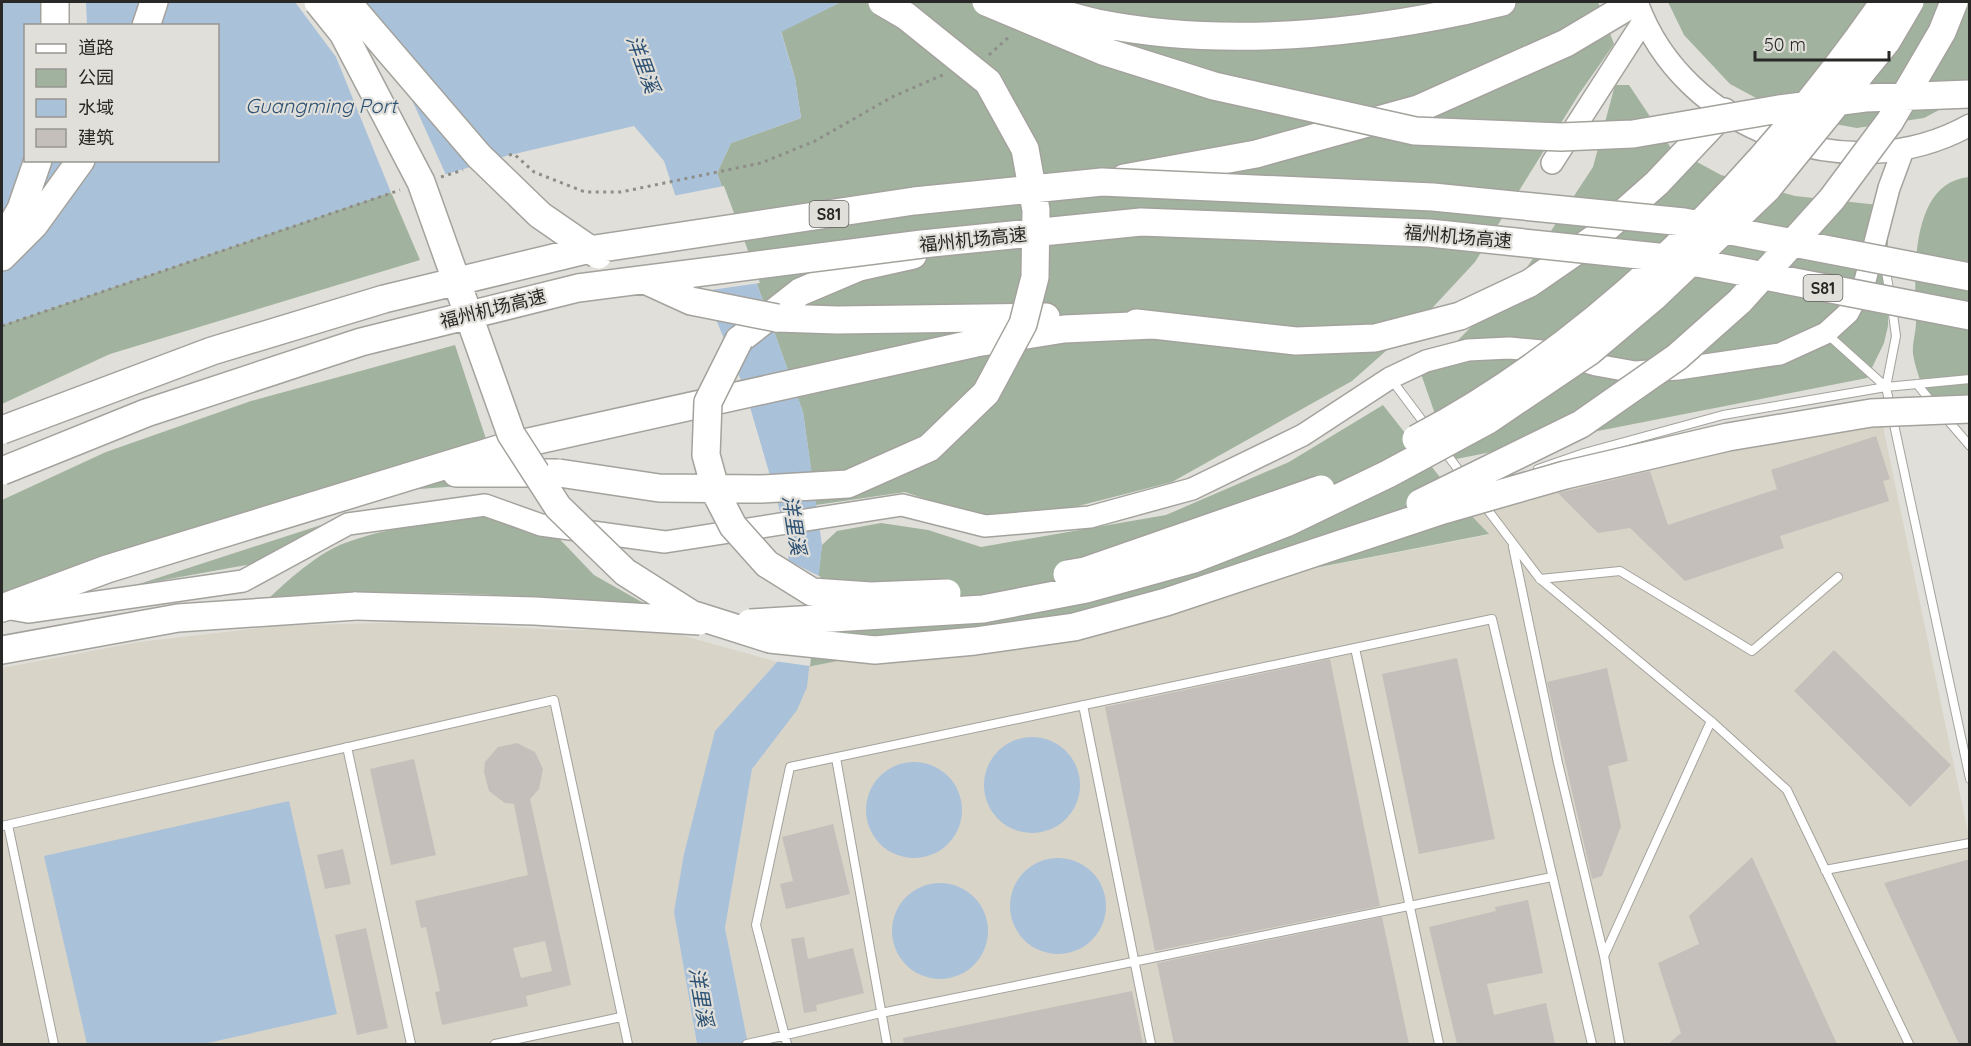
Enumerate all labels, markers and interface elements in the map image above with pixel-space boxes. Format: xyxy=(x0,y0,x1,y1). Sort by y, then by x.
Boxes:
legend xyxy=(24,24,219,162)
scale bar xyxy=(1755,24,1888,62)
water label: 洋里溪 xyxy=(621,31,666,98)
text: 50 m xyxy=(1764,33,1806,56)
text: 道路 xyxy=(78,36,114,59)
text: 公园 xyxy=(78,66,114,89)
water label: Guangming Port xyxy=(245,93,399,118)
text: 水域 xyxy=(78,96,114,119)
text: 建筑 xyxy=(78,126,114,149)
road number: S81 xyxy=(810,201,848,227)
street label: 福州机场高速 xyxy=(1403,220,1513,253)
street label: 福州机场高速 xyxy=(918,222,1028,257)
road number: S81 xyxy=(1804,275,1842,301)
street label: 福州机场高速 xyxy=(438,284,548,333)
water label: 洋里溪 xyxy=(777,493,812,558)
water label: 洋里溪 xyxy=(684,965,719,1031)

